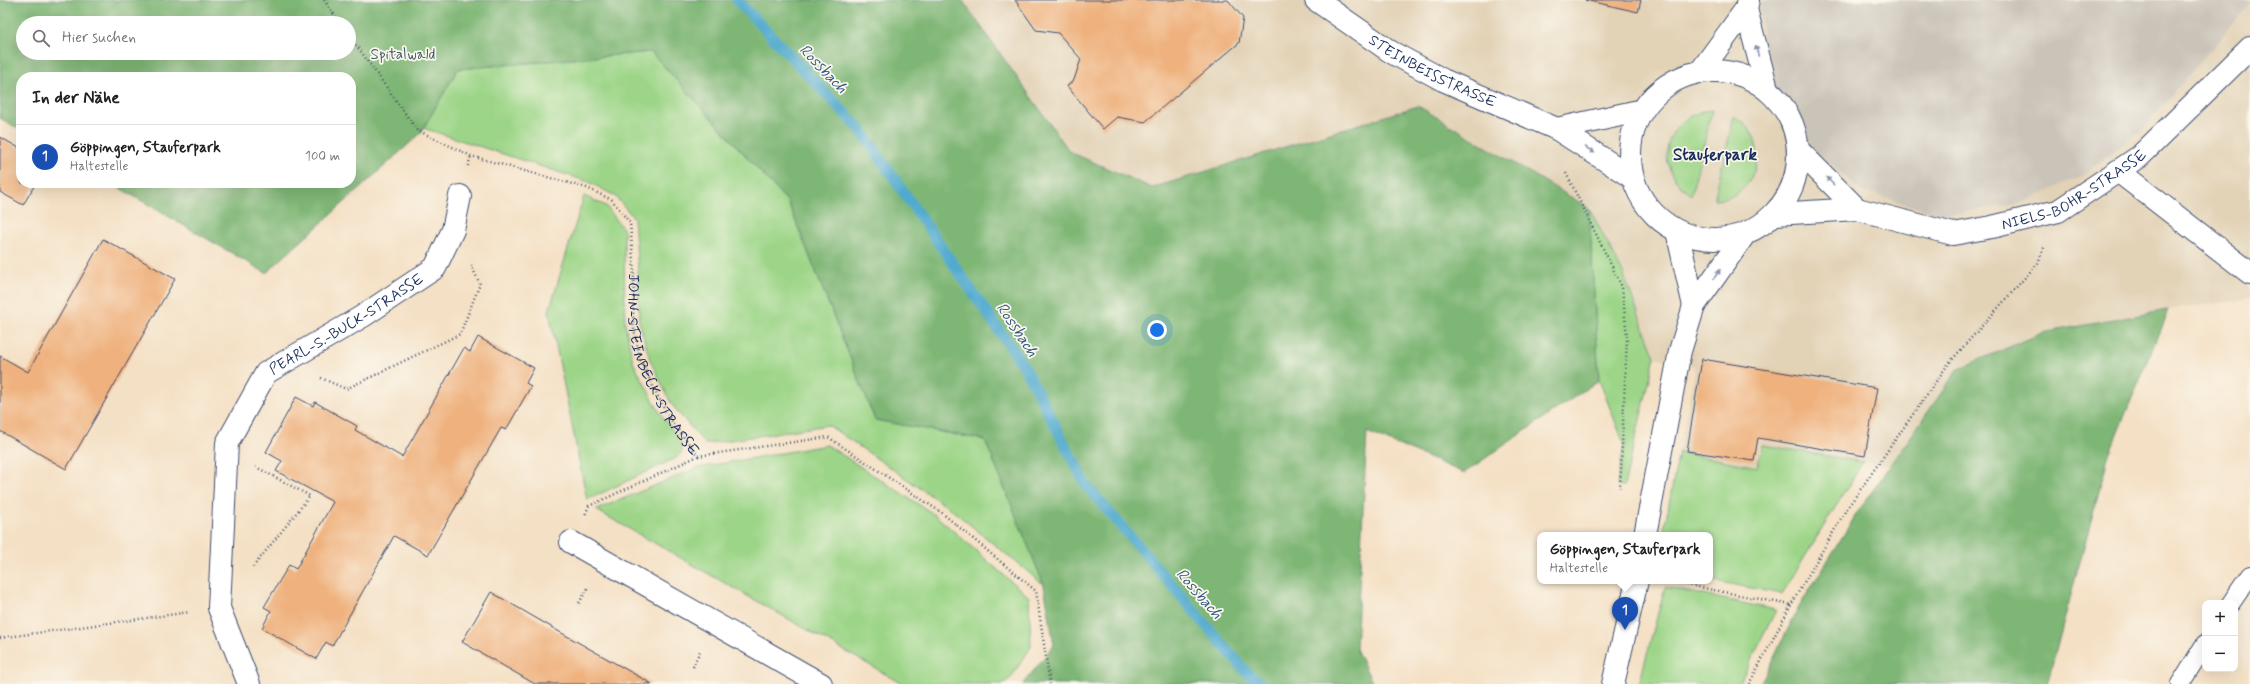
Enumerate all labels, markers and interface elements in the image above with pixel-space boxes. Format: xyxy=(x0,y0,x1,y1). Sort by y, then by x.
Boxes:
search box xyxy=(16,16,356,60)
icon: search xyxy=(30,27,52,49)
text: Hier suchen xyxy=(62,28,136,48)
street label: STEINBEISSTRASSE xyxy=(1364,30,1500,113)
water label: Rossbach xyxy=(794,40,852,98)
park label: Spitalwald xyxy=(371,45,436,65)
one-way arrow xyxy=(1754,45,1760,57)
text: In der Nähe xyxy=(32,87,120,109)
text: Göppingen, Stauferpark xyxy=(70,138,221,158)
district label: Stauferpark xyxy=(1673,144,1758,166)
one-way arrow xyxy=(1584,146,1595,154)
street label: NIELS-BOHR-STRASSE xyxy=(2000,146,2152,235)
text: 1 xyxy=(42,148,48,165)
text: 100 m xyxy=(305,148,340,165)
text: Haltestelle xyxy=(70,158,128,175)
one-way arrow xyxy=(1825,176,1835,186)
street label: PEARL-S.-BUCK-STRASSE xyxy=(266,269,428,380)
one-way arrow xyxy=(1713,269,1721,279)
street label: JOHN-STEINBECK-STRASSE xyxy=(622,273,703,460)
water label: Rossbach xyxy=(991,299,1043,361)
your location xyxy=(1147,320,1167,340)
popup xyxy=(1537,532,1713,584)
text: Göppingen, Stauferpark xyxy=(1550,540,1700,560)
text: Haltestelle xyxy=(1550,560,1608,577)
water label: Rossbach xyxy=(1171,564,1227,624)
pin: 1 xyxy=(1612,597,1638,630)
map controls xyxy=(2202,600,2238,672)
button: + xyxy=(2202,600,2238,636)
button: − xyxy=(2202,636,2238,672)

